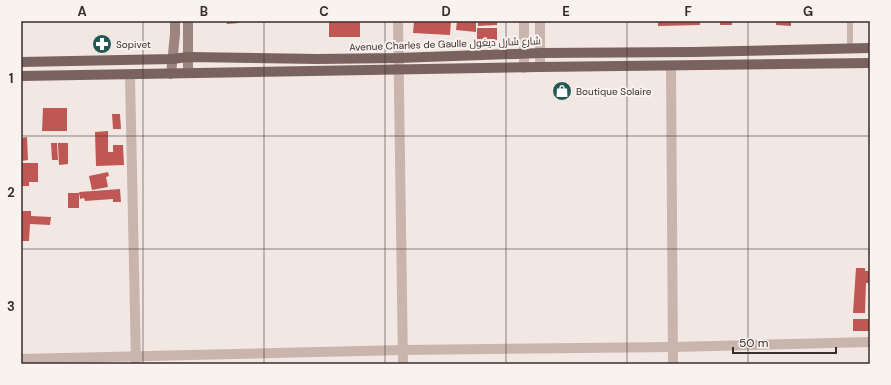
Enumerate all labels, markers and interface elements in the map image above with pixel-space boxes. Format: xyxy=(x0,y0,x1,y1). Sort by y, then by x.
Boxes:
text: A xyxy=(77,3,87,20)
text: B xyxy=(200,3,208,20)
text: C xyxy=(319,3,329,20)
text: D xyxy=(441,3,451,20)
text: E xyxy=(562,3,570,20)
text: F xyxy=(684,3,692,20)
text: G xyxy=(803,3,813,20)
pharmacy icon: Sopivet xyxy=(91,33,113,55)
street label: Avenue Charles de Gaulle شارع شارل ديغول xyxy=(349,34,541,54)
place label: Sopivet xyxy=(116,38,151,51)
text: 1 xyxy=(9,70,13,87)
shop icon: Boutique Solaire xyxy=(551,80,573,102)
place label: Boutique Solaire xyxy=(576,85,652,98)
text: 2 xyxy=(7,184,15,201)
text: 3 xyxy=(7,298,15,315)
scale bar xyxy=(733,329,836,355)
text: 50 m xyxy=(739,335,768,351)

